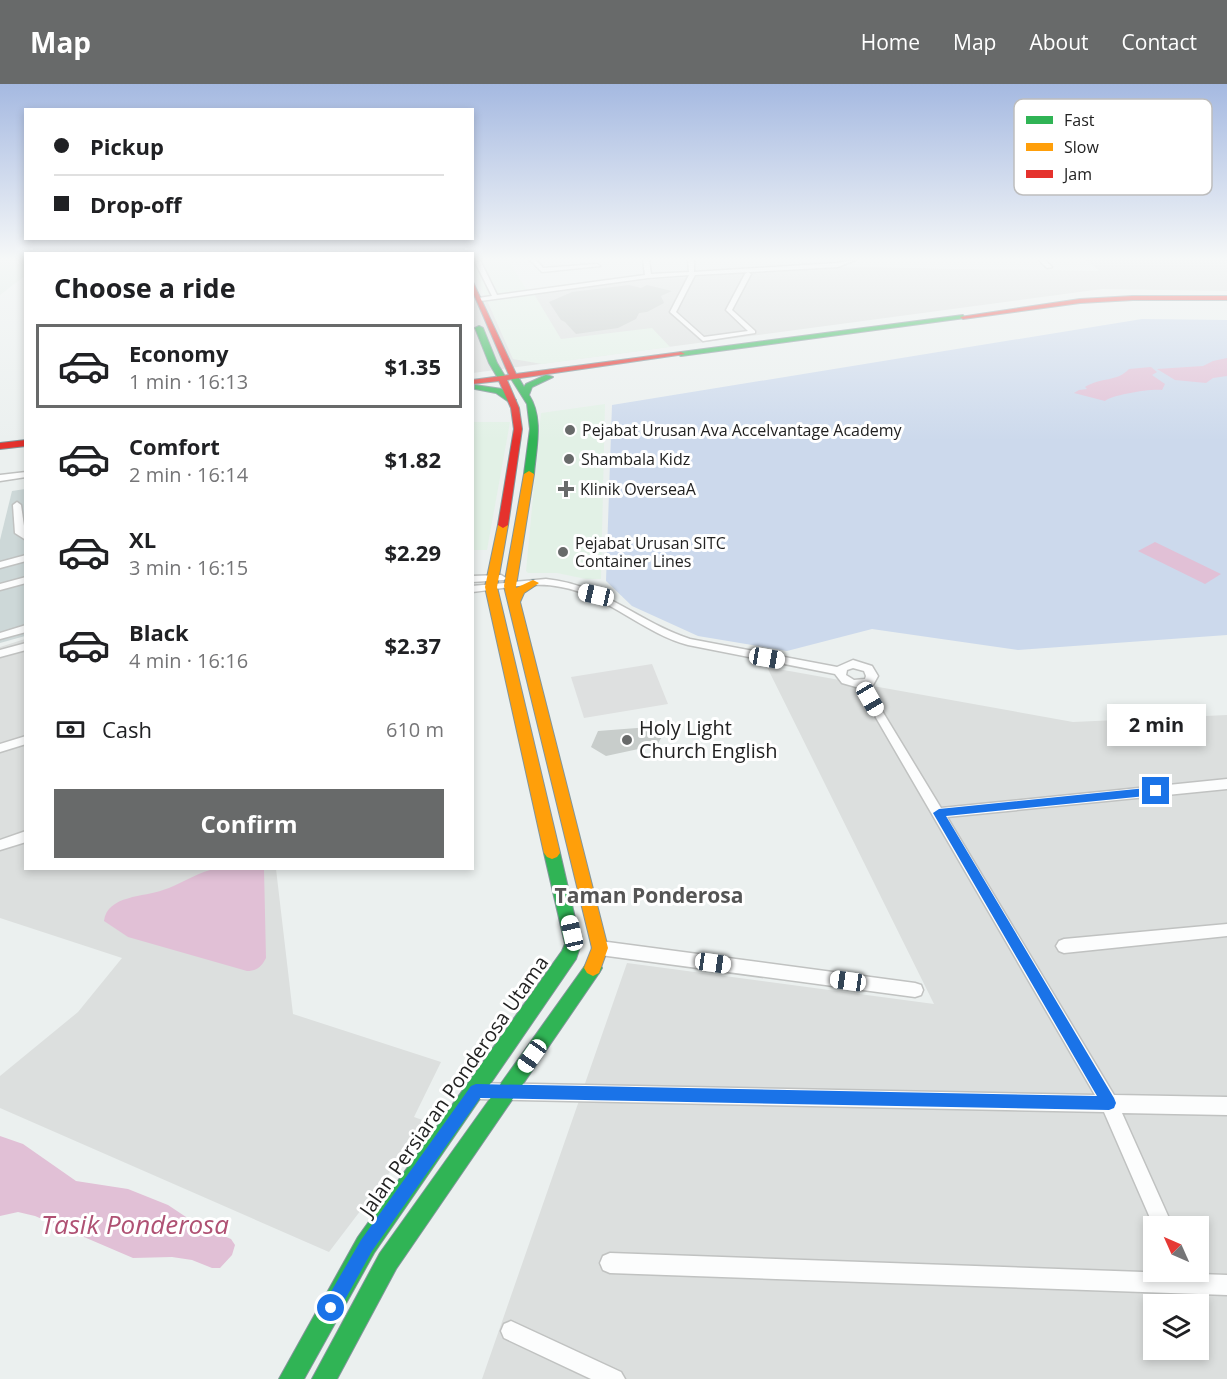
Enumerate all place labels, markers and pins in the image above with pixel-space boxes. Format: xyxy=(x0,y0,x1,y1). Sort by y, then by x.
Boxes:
place label: Pejabat Urusan Ava Accelvantage Academy xyxy=(582,419,903,441)
marker: Pejabat Urusan Ava Accelvantage Academy xyxy=(563,423,577,437)
place label: Shambala Kidz xyxy=(581,448,690,470)
marker: Shambala Kidz xyxy=(562,452,576,466)
place label: Klinik OverseaA xyxy=(580,478,697,500)
marker: Klinik OverseaA xyxy=(557,480,575,498)
place label: Pejabat Urusan SITC Container Lines xyxy=(575,532,726,572)
marker: Pejabat Urusan SITC Container Lines xyxy=(556,545,570,559)
place label: Holy Light Church English xyxy=(639,714,777,764)
marker: Holy Light Church English xyxy=(620,733,634,747)

